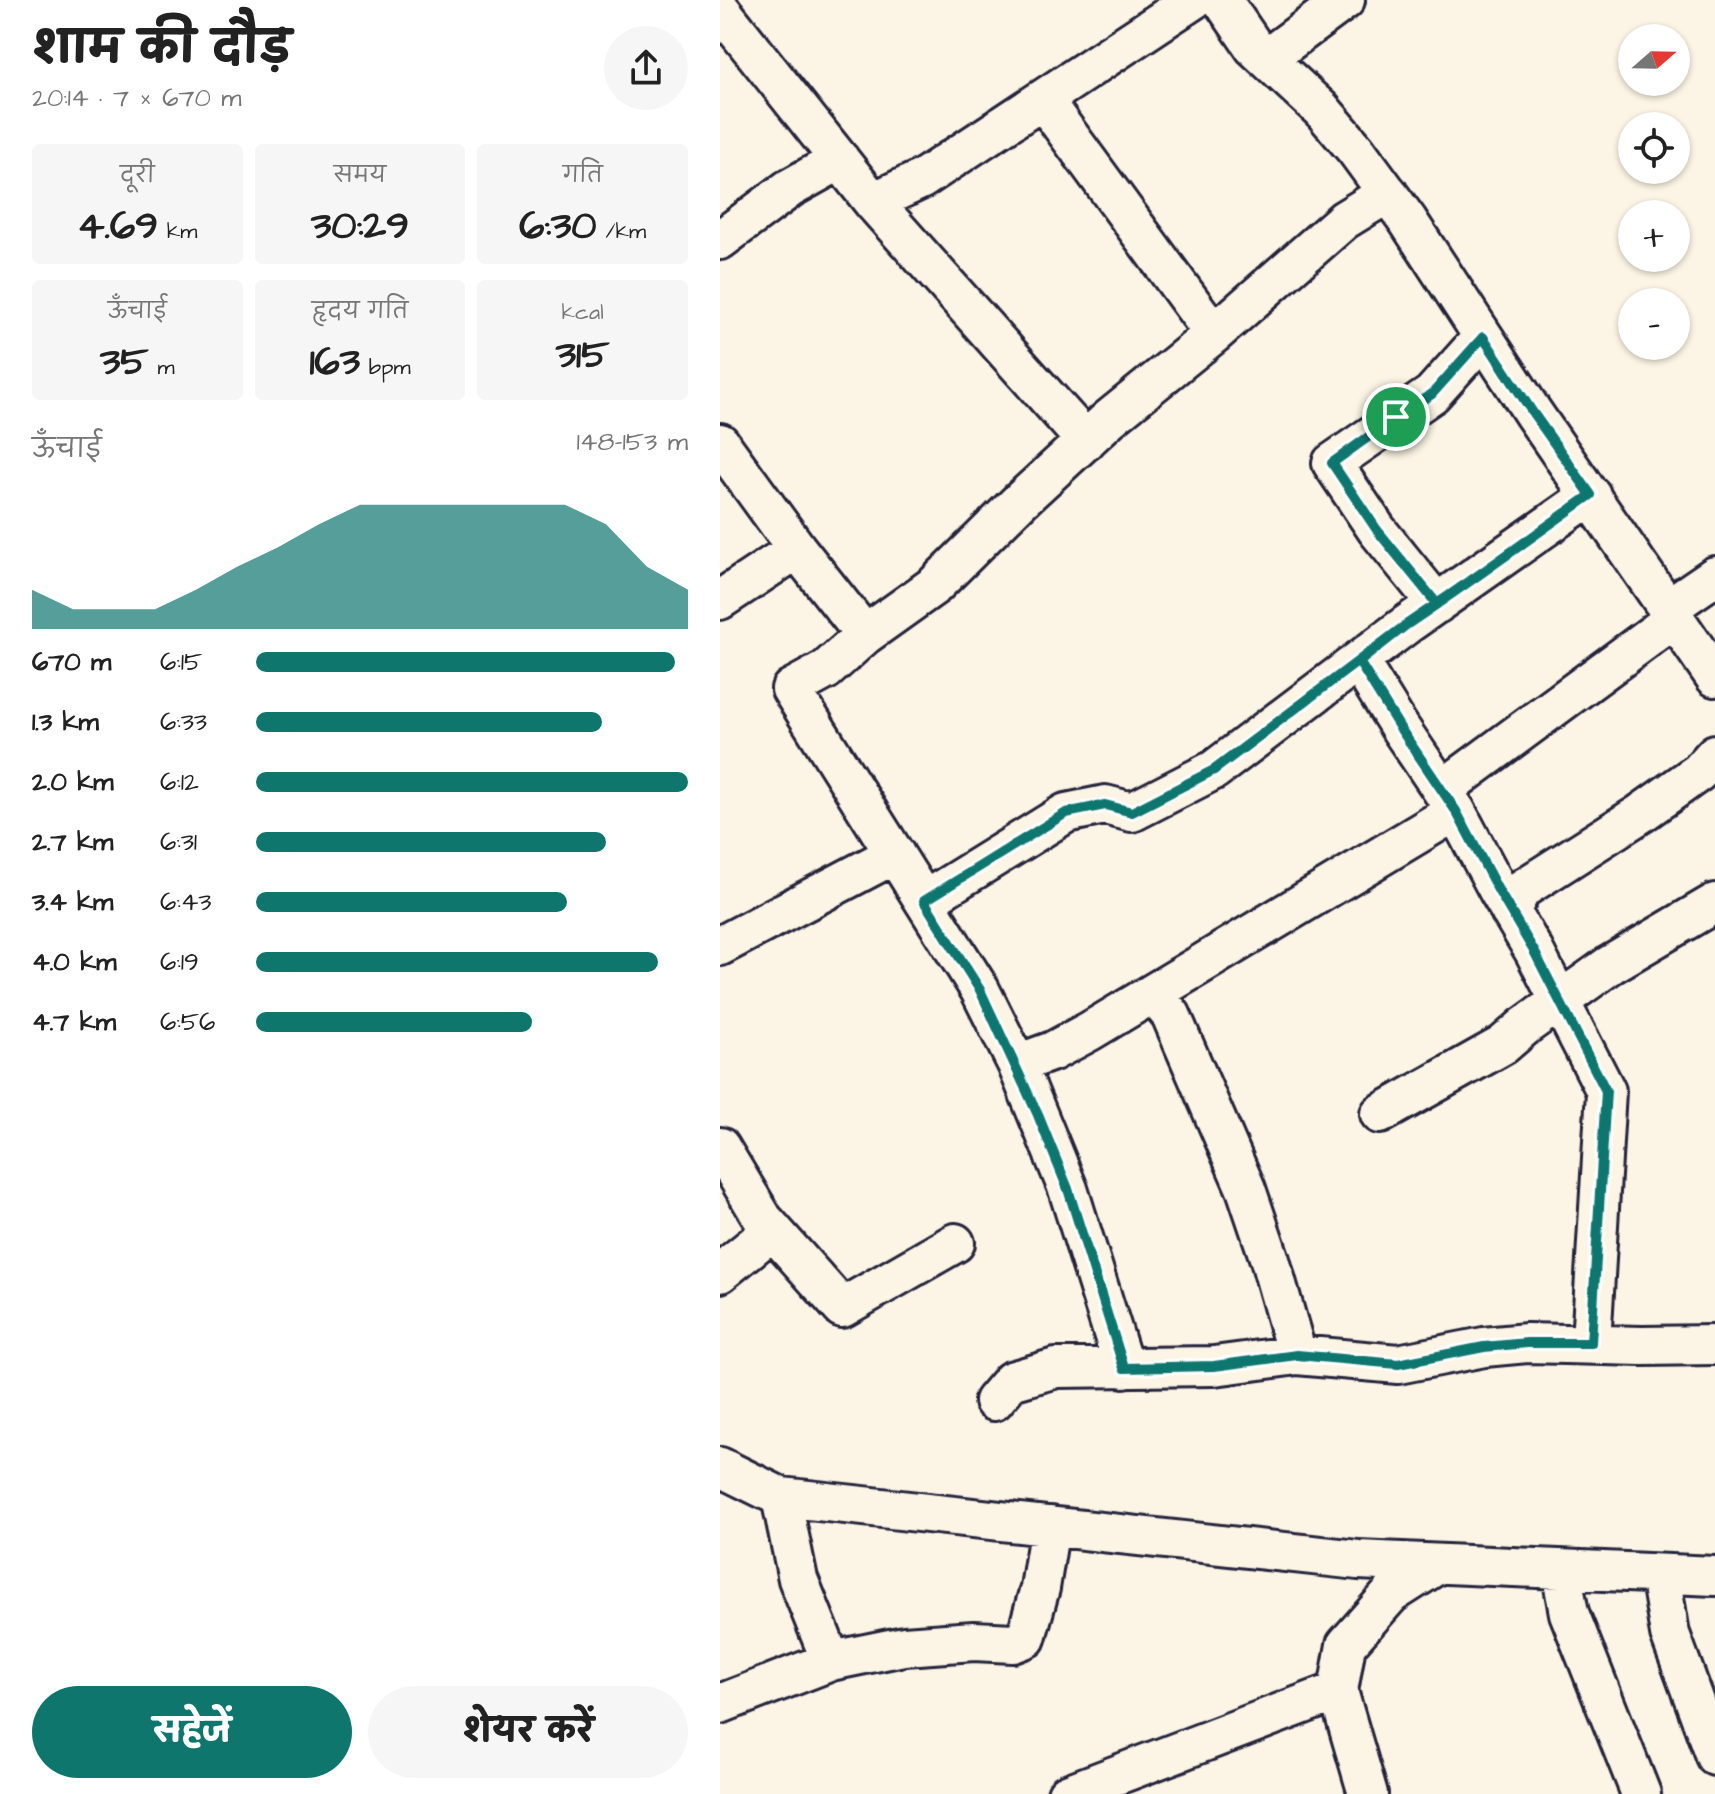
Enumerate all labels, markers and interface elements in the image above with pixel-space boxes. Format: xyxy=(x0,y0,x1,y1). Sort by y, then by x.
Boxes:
text: शाम की दौड़ xyxy=(32,19,291,80)
north arrow xyxy=(1618,24,1690,96)
map controls xyxy=(1618,24,1690,360)
button: share xyxy=(604,26,688,110)
text: 20:14 · 7 × 670 m xyxy=(32,80,242,116)
button: locate xyxy=(1618,112,1690,184)
text: दूरी xyxy=(120,160,155,191)
text: समय xyxy=(334,160,386,191)
text: गति xyxy=(563,160,603,191)
text: 4.69 xyxy=(77,199,158,254)
text: 30:29 xyxy=(311,199,409,254)
text: 6:30 xyxy=(519,199,597,254)
button: + xyxy=(1618,200,1690,272)
text: km xyxy=(158,216,197,247)
text: /km xyxy=(597,216,646,247)
button: − xyxy=(1618,288,1690,360)
text: ऊँचाई xyxy=(108,296,167,327)
text: हृदय गति xyxy=(312,296,408,327)
text: kcal xyxy=(562,297,604,328)
text: 315 xyxy=(556,328,610,383)
text: 35 xyxy=(100,335,149,390)
text: 163 xyxy=(309,335,360,390)
text: m xyxy=(149,352,175,383)
text: bpm xyxy=(360,352,411,383)
pin xyxy=(1362,383,1430,451)
icon: arrive xyxy=(1374,395,1418,439)
text: 148–153 m xyxy=(576,424,688,460)
text: ऊँचाई xyxy=(32,431,102,467)
text: 670 m xyxy=(32,644,111,680)
text: 6:15 xyxy=(160,644,202,680)
text: 1.3 km xyxy=(32,704,99,740)
text: 6:33 xyxy=(160,704,207,740)
text: 2.0 km xyxy=(32,764,114,800)
text: 6:12 xyxy=(160,764,199,800)
text: 2.7 km xyxy=(32,824,113,860)
text: 6:31 xyxy=(160,824,197,860)
text: 3.4 km xyxy=(32,884,113,920)
text: 6:43 xyxy=(160,884,212,920)
text: 4.0 km xyxy=(32,944,116,980)
text: 6:19 xyxy=(160,944,199,980)
text: 4.7 km xyxy=(32,1004,116,1040)
text: 6:56 xyxy=(160,1004,215,1040)
button: सहेजें xyxy=(32,1686,352,1778)
button: शेयर करें xyxy=(368,1686,688,1778)

